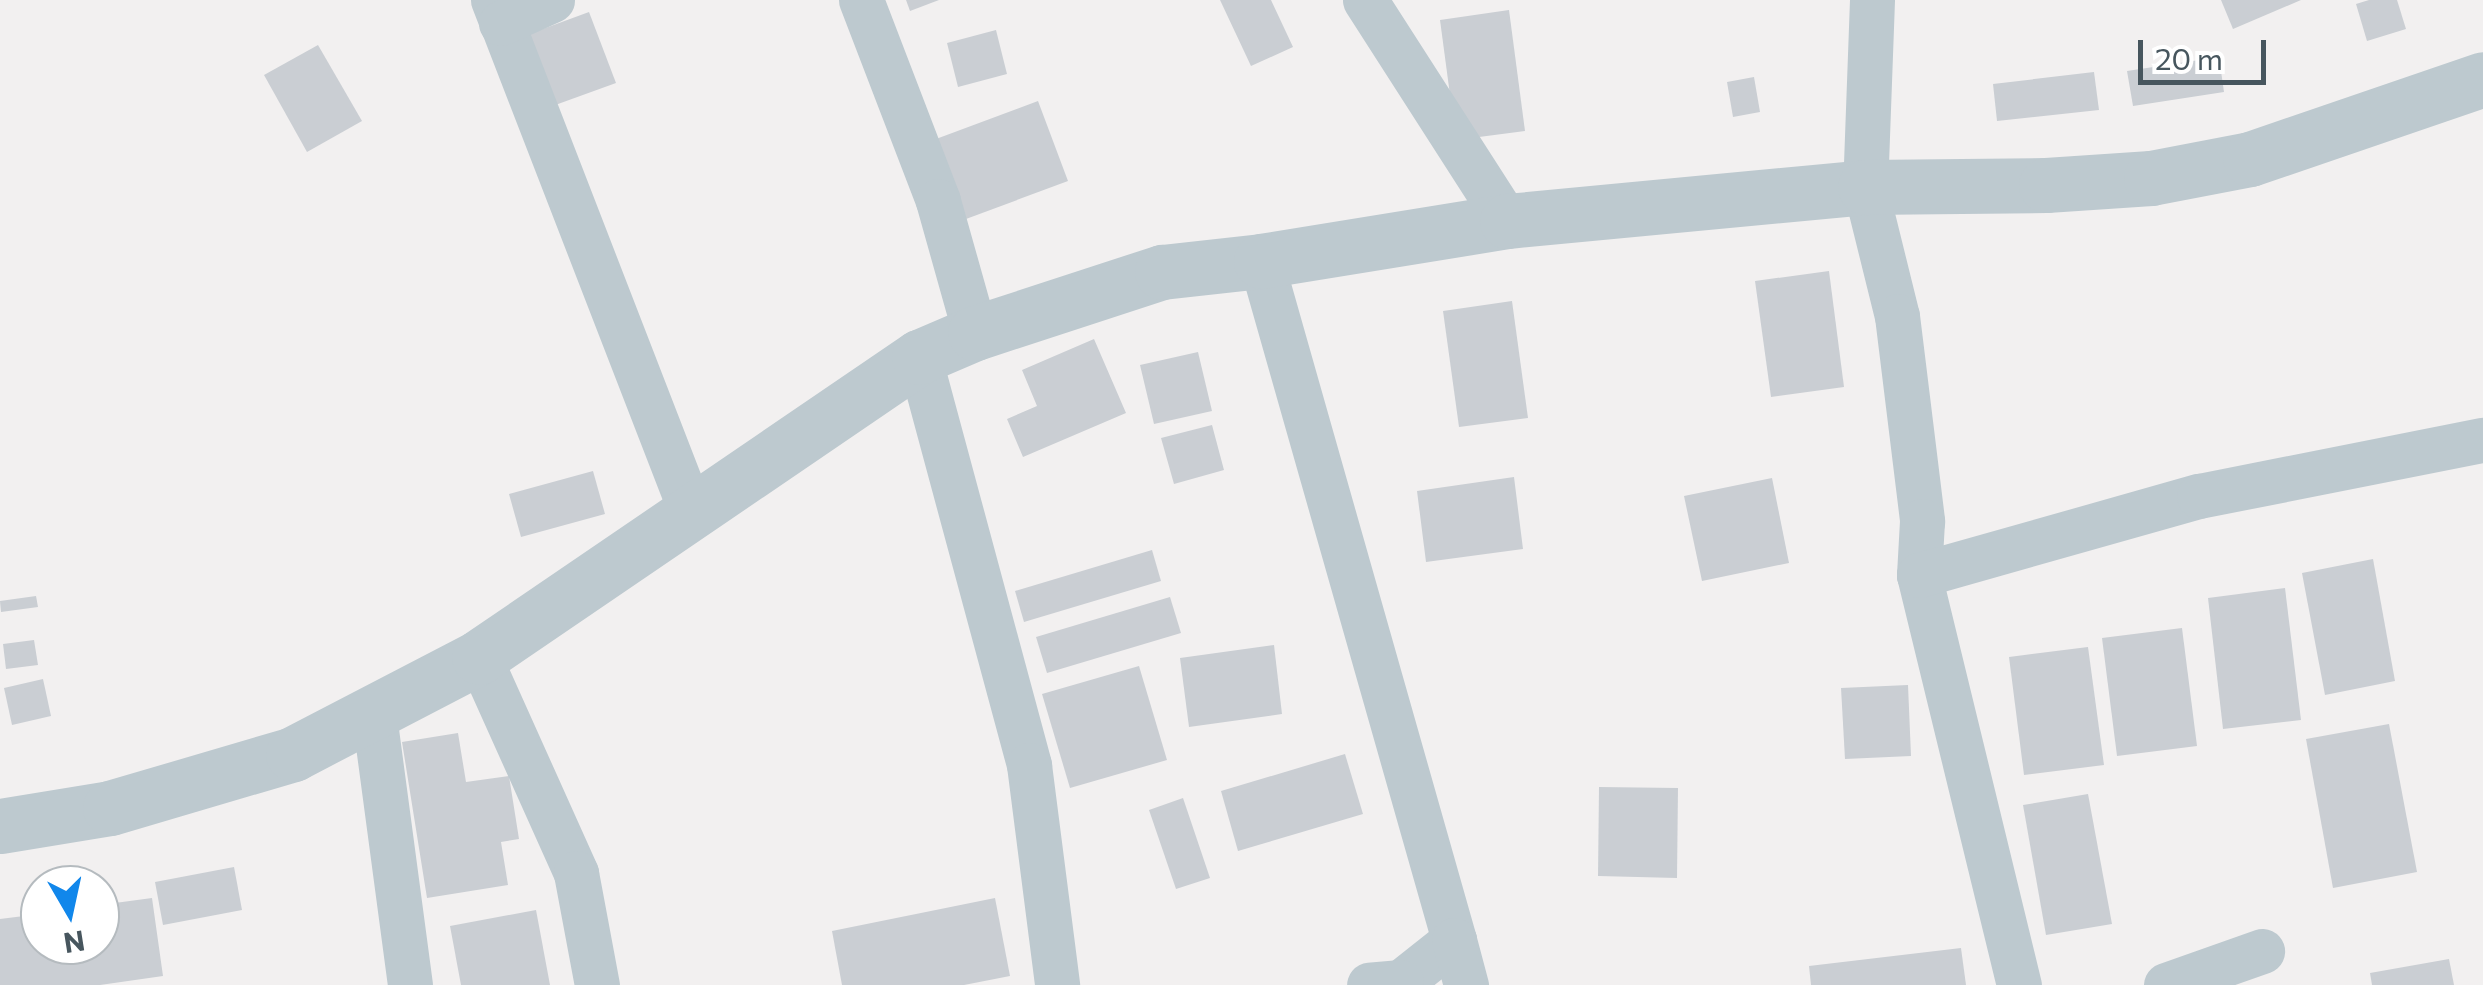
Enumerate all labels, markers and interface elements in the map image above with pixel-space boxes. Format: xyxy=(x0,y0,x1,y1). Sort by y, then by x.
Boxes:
scale bar xyxy=(2143,20,2270,82)
text: 20 m xyxy=(2155,39,2223,76)
north arrow xyxy=(20,865,120,965)
text: N xyxy=(61,924,87,961)

